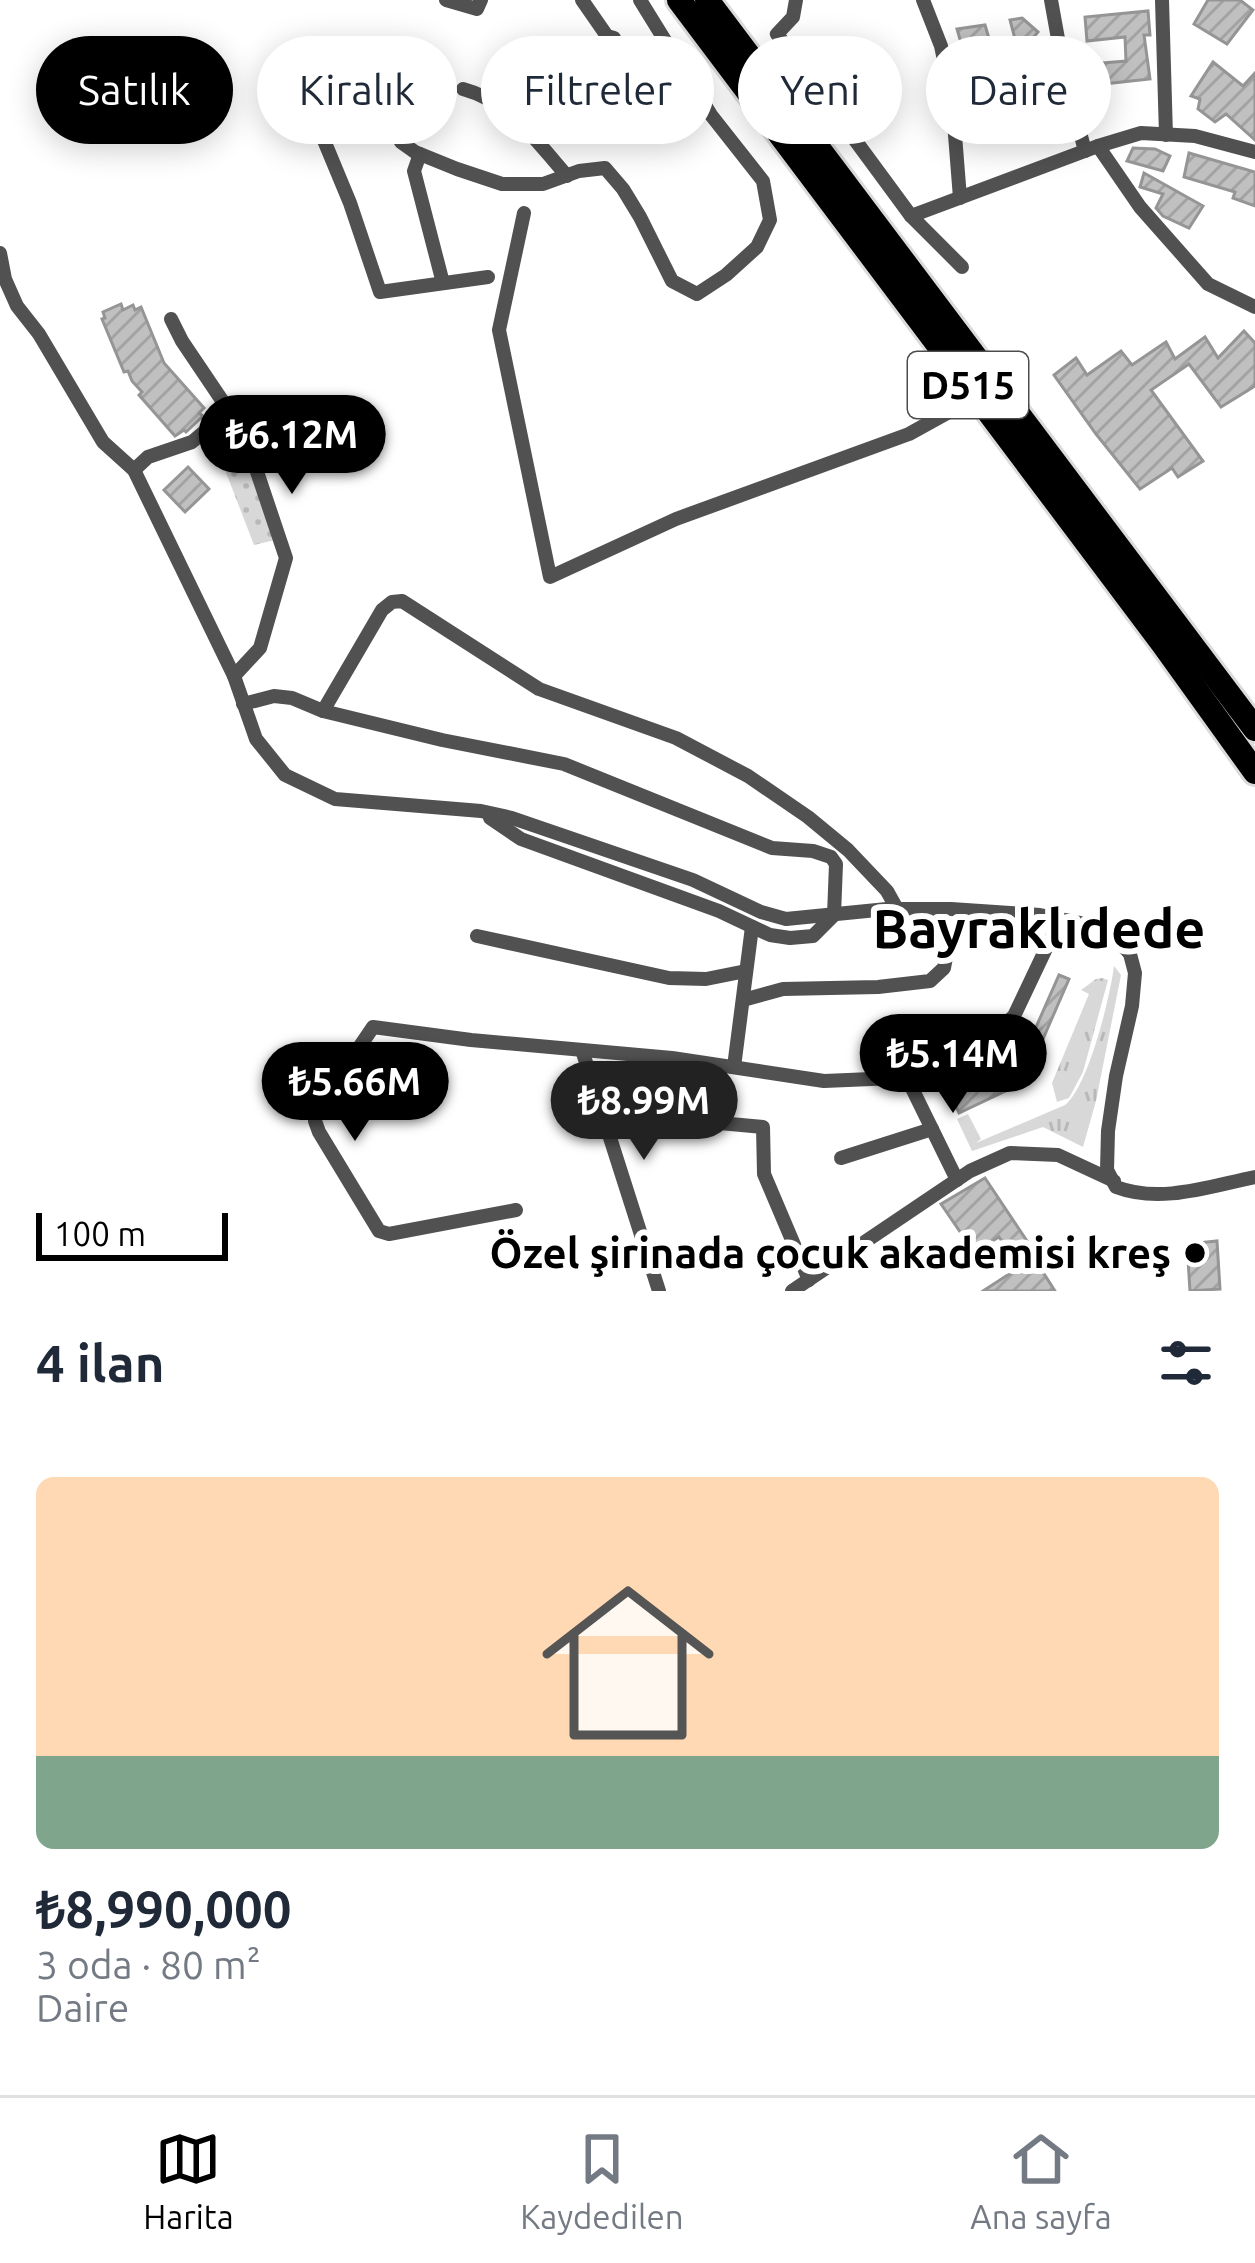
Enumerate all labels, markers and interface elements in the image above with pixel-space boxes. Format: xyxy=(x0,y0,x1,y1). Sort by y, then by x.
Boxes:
chip: Satılık xyxy=(36,36,233,144)
chip: Kiralık xyxy=(257,36,457,144)
chip: Filtreler xyxy=(481,36,714,144)
chip: Yeni xyxy=(738,36,902,144)
chip: Daire xyxy=(926,36,1111,144)
road number: D515 xyxy=(908,352,1028,418)
pin: ₺6.12M xyxy=(194,395,390,497)
text: ₺6.12M xyxy=(226,412,358,455)
district label: Bayraklıdede xyxy=(873,898,1205,958)
pin: ₺5.14M xyxy=(855,1014,1051,1116)
text: ₺5.14M xyxy=(887,1031,1019,1074)
pin: ₺5.66M xyxy=(257,1042,453,1144)
text: ₺5.66M xyxy=(289,1059,421,1102)
pin: ₺8.99M xyxy=(546,1061,742,1163)
text: ₺8.99M xyxy=(578,1078,710,1121)
scale bar xyxy=(36,1207,228,1260)
text: 100 m xyxy=(54,1215,146,1252)
place label: Özel şirinada çocuk akademisi kreş xyxy=(489,1229,1171,1277)
marker: Özel şirinada çocuk akademisi kreş xyxy=(1182,1240,1208,1266)
icon: filters xyxy=(1153,1330,1219,1396)
text: 4 ilan xyxy=(36,1334,165,1392)
icon: home xyxy=(520,1555,736,1771)
text: ₺8,990,000 xyxy=(36,1880,292,1938)
text: 3 oda · 80 m² xyxy=(36,1943,261,1986)
text: Daire xyxy=(36,1986,129,2029)
tab: Harita xyxy=(143,2126,234,2235)
tab: Kaydedilen xyxy=(520,2126,684,2235)
tab: Ana sayfa xyxy=(970,2126,1112,2235)

